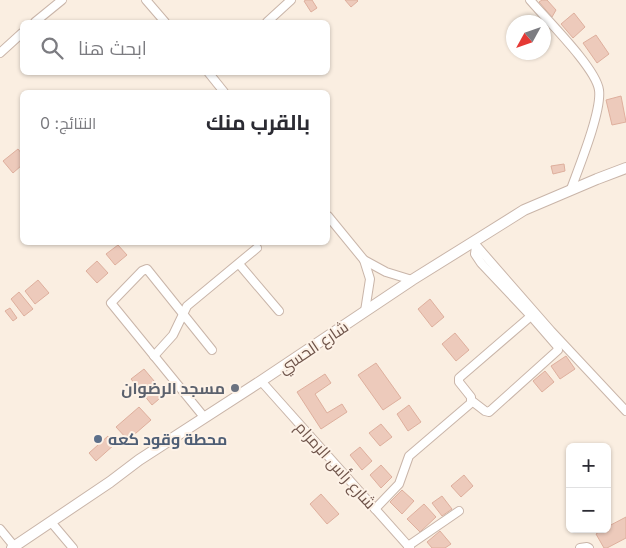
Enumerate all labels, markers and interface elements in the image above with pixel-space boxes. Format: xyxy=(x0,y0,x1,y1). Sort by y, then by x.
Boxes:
north arrow xyxy=(506,15,551,60)
search box xyxy=(20,20,330,75)
icon: search xyxy=(38,34,66,62)
text: ابحث هنا xyxy=(78,37,147,60)
text: بالقرب منك xyxy=(206,110,310,135)
text: النتائج: 0 xyxy=(40,113,96,133)
street label: شارع الحسي xyxy=(274,316,354,380)
place label: مسجد الرضوان xyxy=(121,378,225,398)
marker: مسجد الرضوان xyxy=(229,382,241,394)
street label: شارع رأس الرمرام xyxy=(290,417,380,514)
place label: محطة وقود كعه xyxy=(108,429,227,449)
marker: محطة وقود كعه xyxy=(92,433,104,445)
map controls xyxy=(566,443,611,533)
button: + xyxy=(566,443,611,488)
button: − xyxy=(566,488,611,533)

